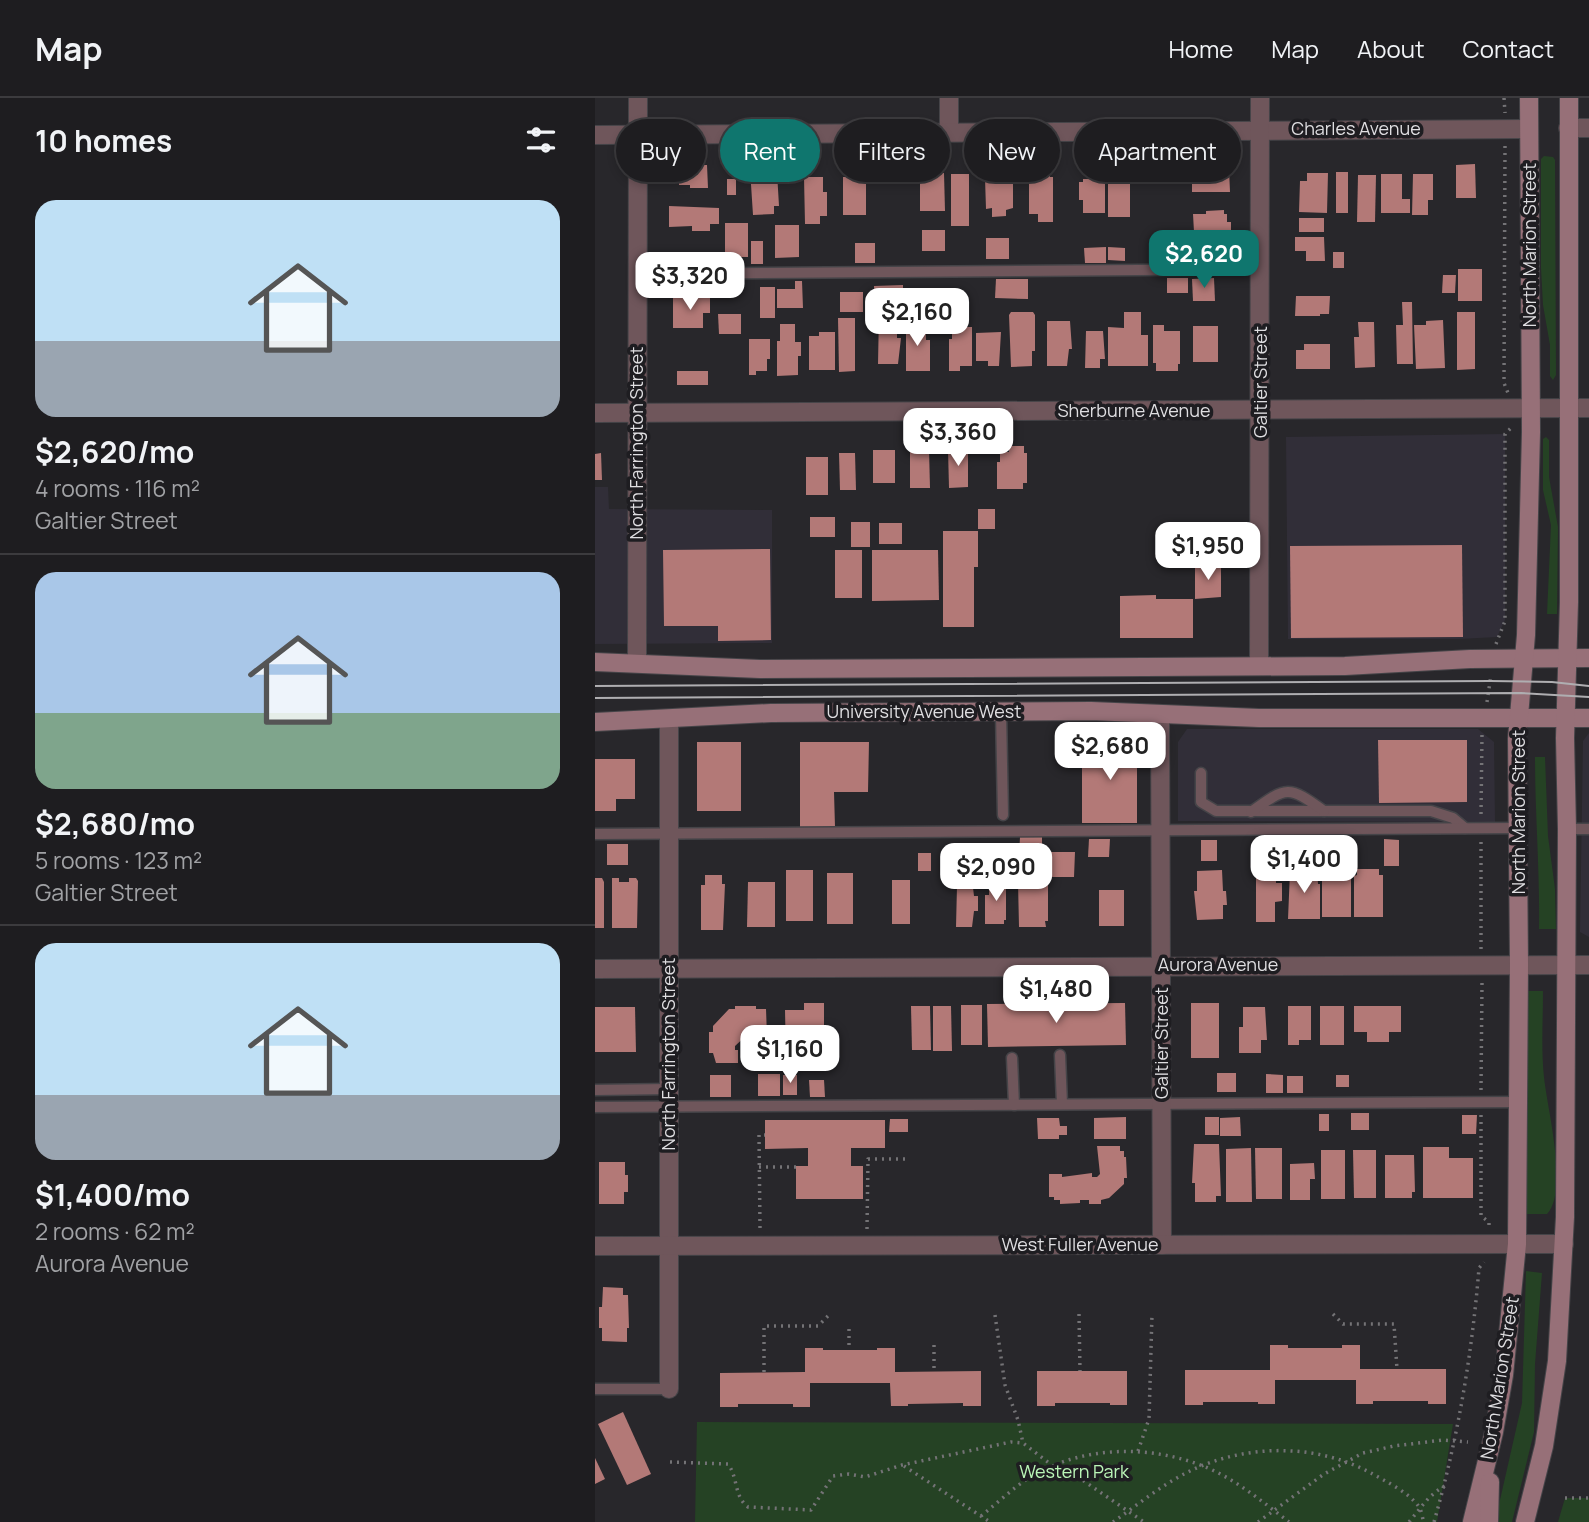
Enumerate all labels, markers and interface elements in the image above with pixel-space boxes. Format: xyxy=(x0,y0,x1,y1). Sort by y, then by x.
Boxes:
text: Map xyxy=(35,26,103,71)
text: Home xyxy=(1168,32,1233,65)
text: Map xyxy=(1271,32,1319,65)
text: About xyxy=(1357,32,1425,65)
text: Contact xyxy=(1463,32,1554,65)
street label: Charles Avenue xyxy=(1291,116,1421,140)
chip: Buy xyxy=(616,119,706,182)
chip: Rent xyxy=(720,119,820,182)
chip: Filters xyxy=(834,119,950,182)
chip: New xyxy=(964,119,1060,182)
chip: Apartment xyxy=(1074,119,1241,182)
text: 10 homes xyxy=(35,120,172,161)
icon: filters xyxy=(522,121,560,159)
street label: North Marion Street xyxy=(1517,163,1541,327)
pin: $2,620 xyxy=(1147,230,1261,290)
text: $2,620 xyxy=(1165,237,1243,269)
icon: home xyxy=(235,245,361,371)
pin: $3,320 xyxy=(633,252,747,312)
text: $3,320 xyxy=(651,259,729,291)
pin: $2,160 xyxy=(860,288,974,348)
text: $2,160 xyxy=(881,295,953,327)
street label: Galtier Street xyxy=(1248,326,1272,438)
street label: North Farrington Street xyxy=(624,347,648,539)
street label: Sherburne Avenue xyxy=(1057,398,1211,422)
pin: $3,360 xyxy=(901,408,1015,468)
text: $3,360 xyxy=(919,415,997,447)
text: $2,620/mo xyxy=(35,431,194,472)
text: 4 rooms · 116 m² xyxy=(35,472,200,504)
text: Galtier Street xyxy=(35,504,178,536)
pin: $1,950 xyxy=(1151,522,1265,582)
text: $1,950 xyxy=(1171,529,1245,561)
icon: home xyxy=(235,617,361,743)
street label: University Avenue West xyxy=(827,699,1021,723)
pin: $2,680 xyxy=(1053,722,1167,782)
text: $2,680 xyxy=(1071,729,1149,761)
street label: North Marion Street xyxy=(1506,730,1530,894)
text: $2,680/mo xyxy=(35,803,195,844)
pin: $1,400 xyxy=(1247,836,1361,895)
text: $1,400 xyxy=(1267,842,1341,874)
text: 5 rooms · 123 m² xyxy=(35,844,202,876)
pin: $2,090 xyxy=(939,844,1053,903)
text: $2,090 xyxy=(956,850,1036,882)
text: Galtier Street xyxy=(35,876,178,908)
street label: Aurora Avenue xyxy=(1158,952,1278,976)
street label: North Farrington Street xyxy=(656,958,680,1150)
pin: $1,480 xyxy=(999,965,1113,1025)
text: $1,480 xyxy=(1019,972,1093,1004)
street label: Galtier Street xyxy=(1149,987,1173,1099)
icon: home xyxy=(235,988,361,1114)
pin: $1,160 xyxy=(733,1026,847,1085)
text: $1,160 xyxy=(756,1032,824,1064)
text: $1,400/mo xyxy=(35,1174,190,1215)
text: 2 rooms · 62 m² xyxy=(35,1215,195,1247)
street label: West Fuller Avenue xyxy=(1002,1232,1158,1256)
text: Aurora Avenue xyxy=(35,1247,189,1279)
street label: North Marion Street xyxy=(1474,1295,1524,1461)
park label: Western Park xyxy=(1019,1459,1130,1483)

